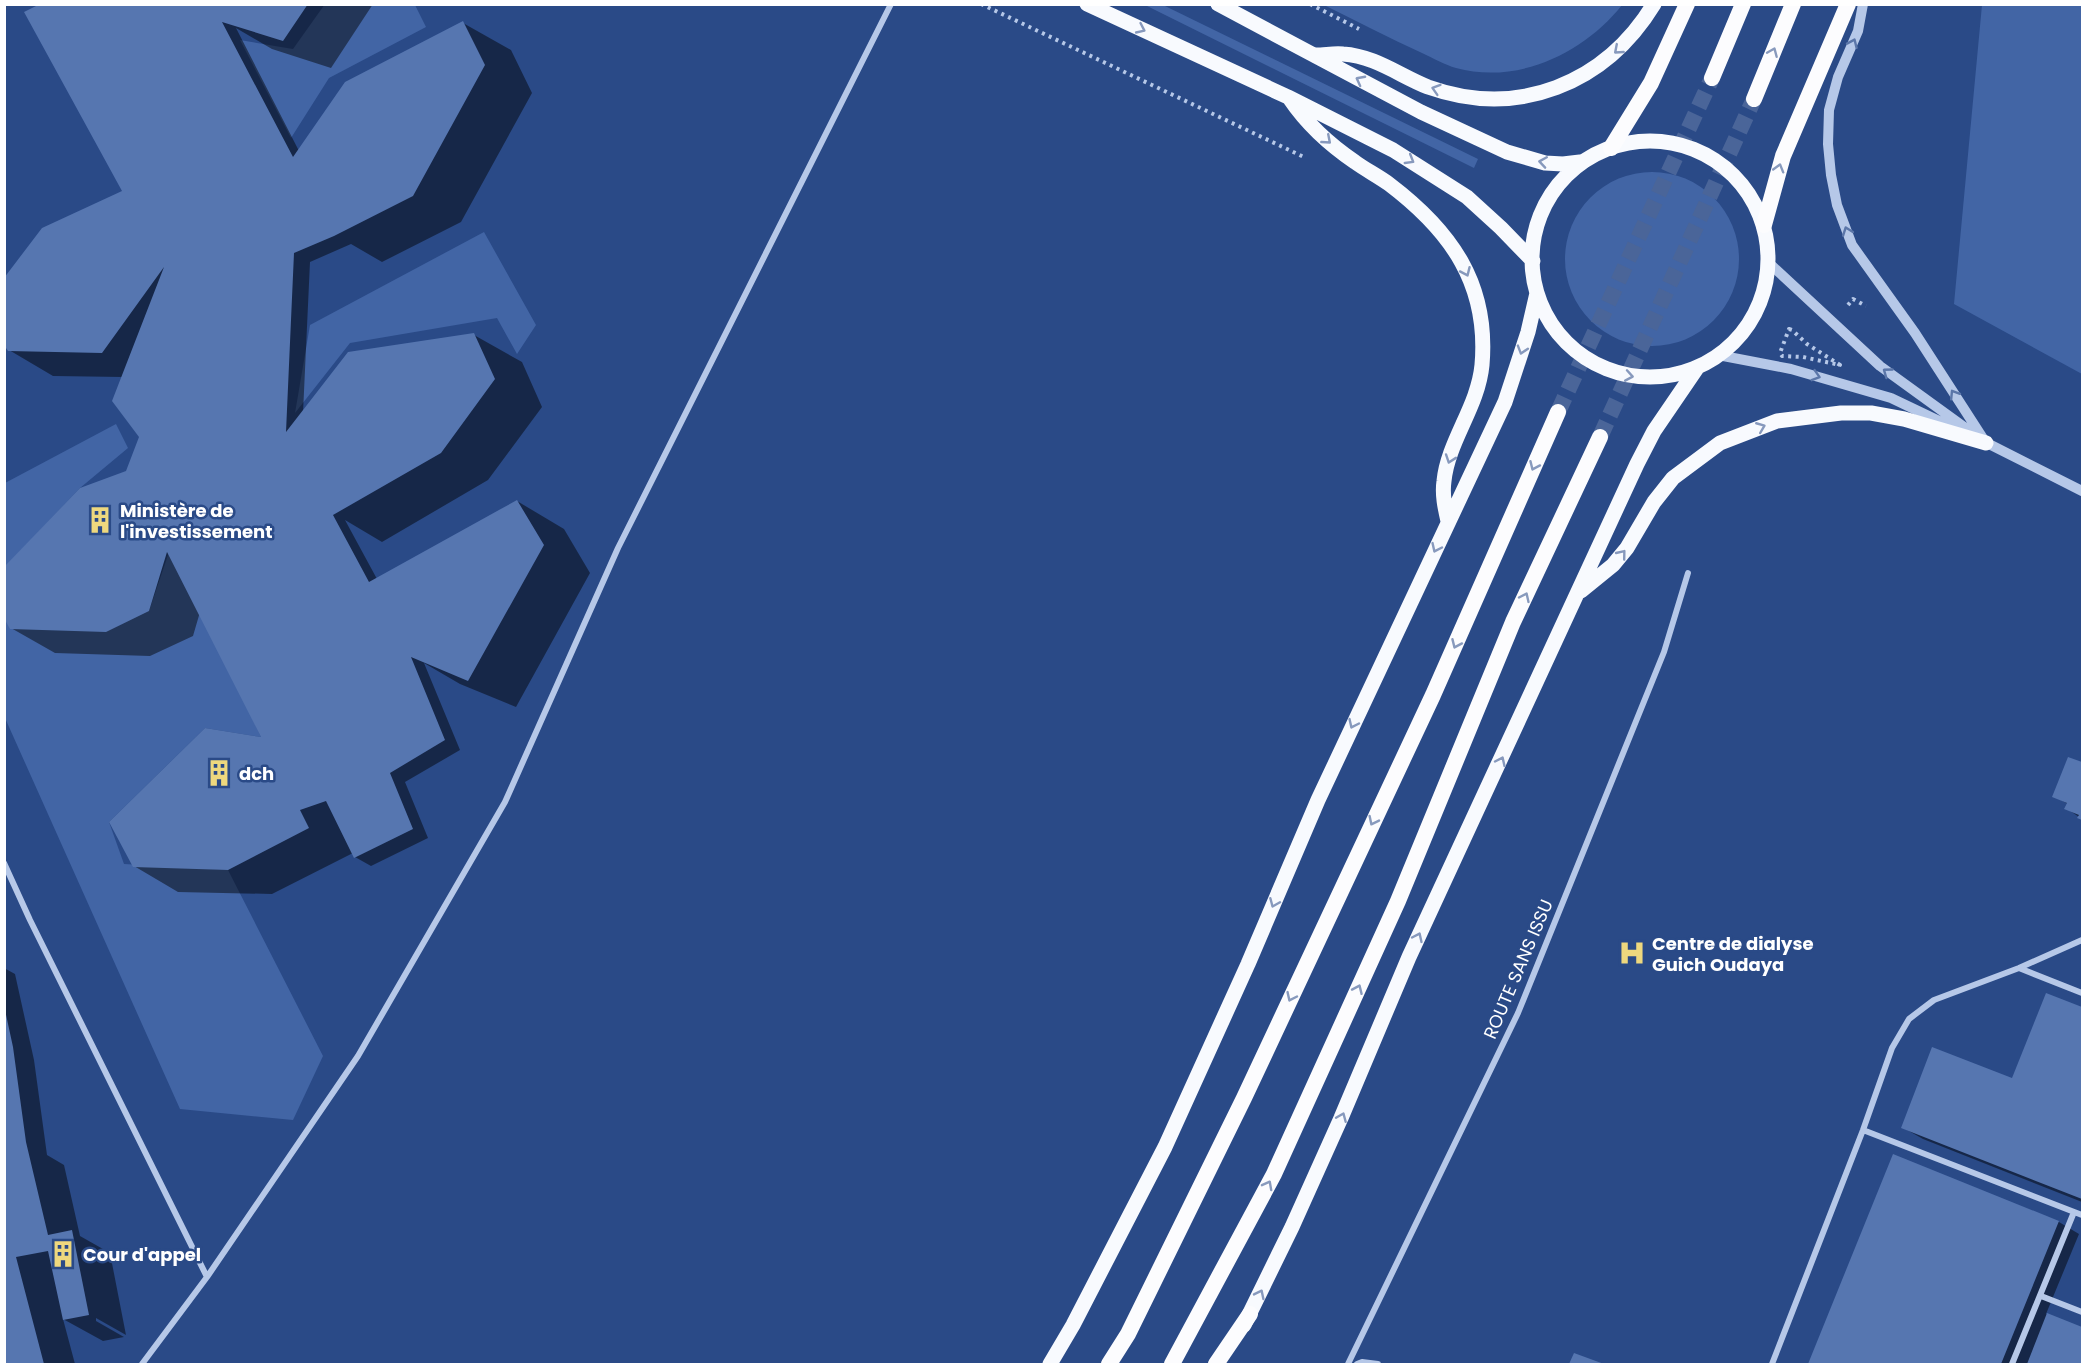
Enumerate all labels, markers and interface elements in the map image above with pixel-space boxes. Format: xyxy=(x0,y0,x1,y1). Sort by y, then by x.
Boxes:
one-way arrow xyxy=(1134,22,1145,34)
one-way arrow xyxy=(1846,39,1858,50)
one-way arrow xyxy=(1614,43,1625,54)
one-way arrow xyxy=(1766,47,1778,58)
one-way arrow xyxy=(1356,76,1367,87)
one-way arrow xyxy=(1431,84,1442,96)
one-way arrow xyxy=(1320,133,1331,144)
one-way arrow xyxy=(1404,153,1414,165)
one-way arrow xyxy=(1538,156,1548,168)
one-way arrow xyxy=(1772,164,1784,174)
one-way arrow xyxy=(1841,227,1854,237)
one-way arrow xyxy=(1459,266,1471,277)
one-way arrow xyxy=(1517,344,1529,355)
one-way arrow xyxy=(1883,368,1894,379)
one-way arrow xyxy=(1624,369,1634,382)
one-way arrow xyxy=(1810,369,1821,381)
one-way arrow xyxy=(1949,390,1961,400)
one-way arrow xyxy=(1755,422,1766,434)
one-way arrow xyxy=(1444,453,1457,464)
one-way arrow xyxy=(1530,459,1542,470)
place label: Ministère de l'investissement xyxy=(120,498,273,544)
building icon: Ministère de l'investissement xyxy=(85,505,115,535)
one-way arrow xyxy=(1431,541,1443,552)
one-way arrow xyxy=(1615,550,1626,561)
one-way arrow xyxy=(1517,593,1529,604)
one-way arrow xyxy=(1451,638,1463,649)
one-way arrow xyxy=(1349,718,1361,729)
one-way arrow xyxy=(1493,756,1505,767)
building icon: dch xyxy=(204,758,234,788)
place label: dch xyxy=(239,761,274,786)
one-way arrow xyxy=(1369,814,1381,825)
street label: ROUTE SANS ISSU xyxy=(1477,895,1559,1043)
one-way arrow xyxy=(1269,896,1281,907)
place label: Centre de dialyse Guich Oudaya xyxy=(1652,931,1814,977)
one-way arrow xyxy=(1411,933,1423,944)
hospital icon: Centre de dialyse Guich Oudaya xyxy=(1617,938,1647,968)
one-way arrow xyxy=(1351,985,1363,996)
one-way arrow xyxy=(1286,991,1298,1002)
one-way arrow xyxy=(1335,1112,1347,1123)
one-way arrow xyxy=(1261,1181,1272,1192)
building icon: Cour d'appel xyxy=(48,1239,78,1269)
place label: Cour d'appel xyxy=(83,1242,201,1267)
one-way arrow xyxy=(1252,1289,1264,1300)

